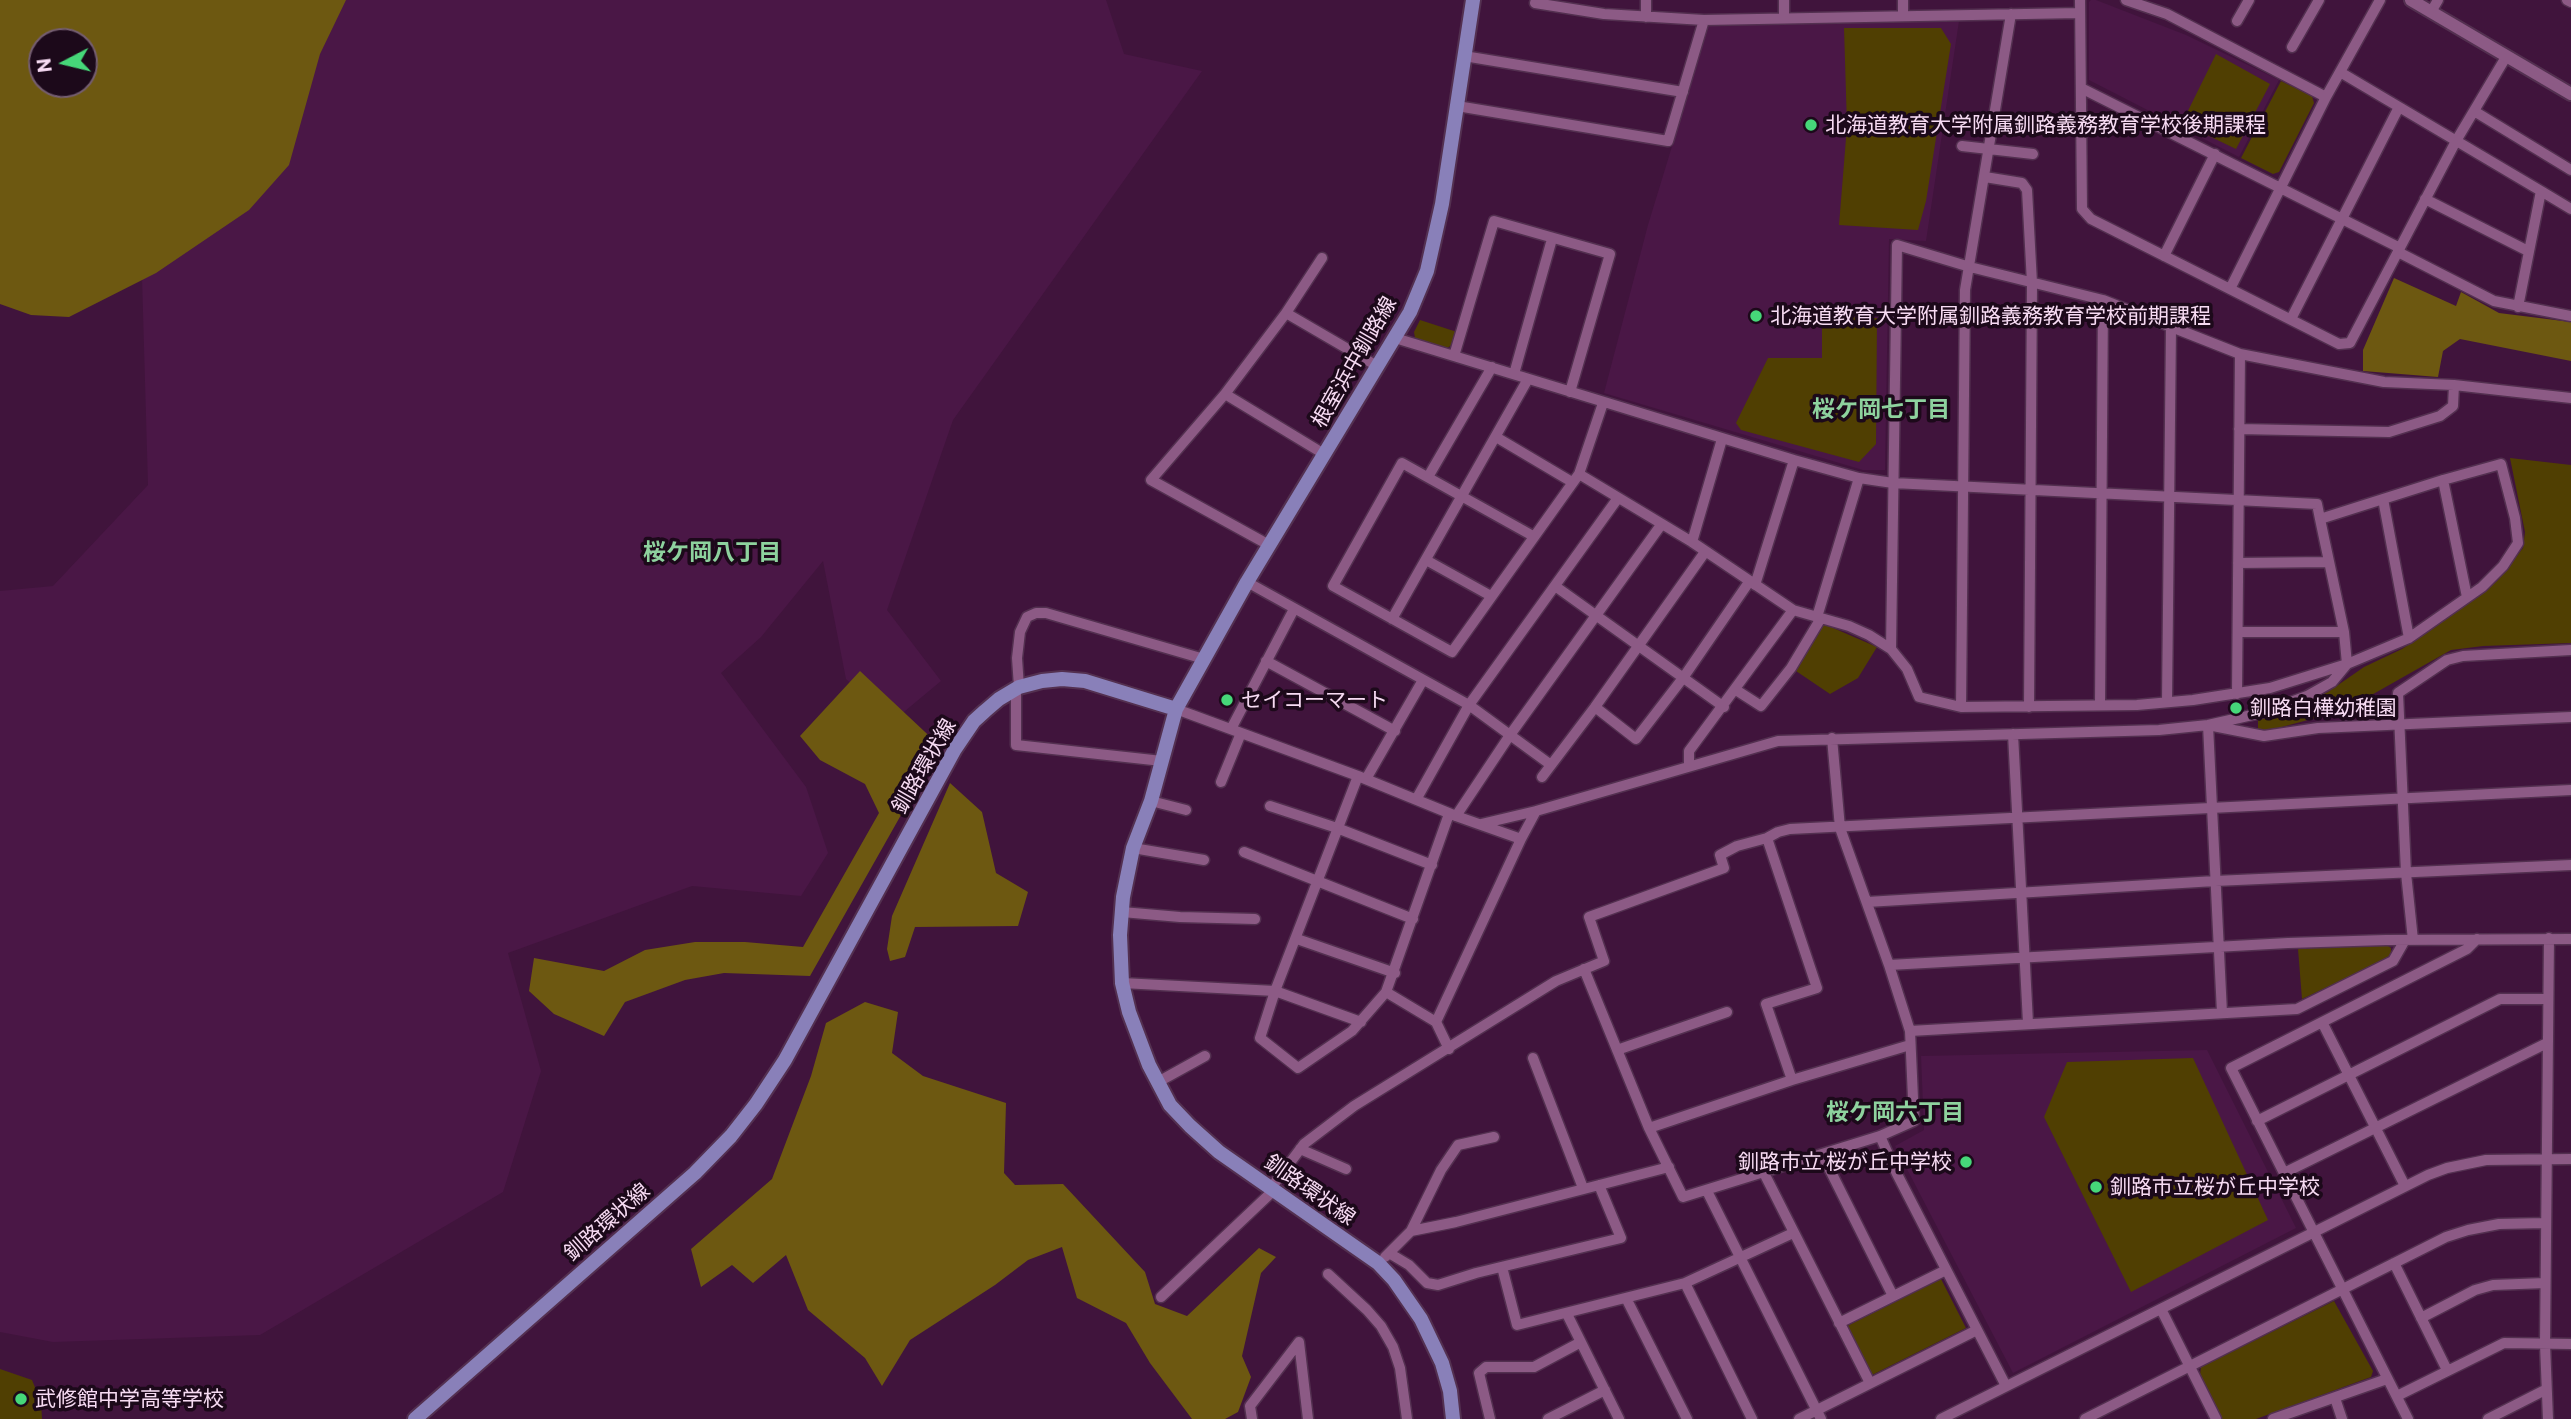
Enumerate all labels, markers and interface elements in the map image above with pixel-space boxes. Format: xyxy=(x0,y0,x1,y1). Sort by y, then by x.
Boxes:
north arrow xyxy=(28,28,98,98)
text: N xyxy=(31,57,56,74)
place label: 北海道教育大学附属釧路義務教育学校後期課程 xyxy=(1825,112,2266,138)
marker: 北海道教育大学附属釧路義務教育学校後期課程 xyxy=(1803,117,1819,133)
street label: 根室浜中釧路線 xyxy=(1306,292,1402,432)
place label: 北海道教育大学附属釧路義務教育学校前期課程 xyxy=(1770,303,2211,329)
marker: 北海道教育大学附属釧路義務教育学校前期課程 xyxy=(1748,308,1764,324)
district label: 桜ケ岡七丁目 xyxy=(1812,395,1950,423)
district label: 桜ケ岡八丁目 xyxy=(643,538,781,566)
place label: セイコーマート xyxy=(1241,687,1388,713)
marker: セイコーマート xyxy=(1219,692,1235,708)
place label: 釧路白樺幼稚園 xyxy=(2250,695,2397,721)
marker: 釧路白樺幼稚園 xyxy=(2228,700,2244,716)
street label: 釧路環状線 xyxy=(887,714,961,818)
district label: 桜ケ岡六丁目 xyxy=(1826,1098,1964,1126)
place label: 釧路市立 桜が丘中学校 xyxy=(1738,1149,1952,1175)
street label: 釧路環状線 xyxy=(1260,1150,1360,1230)
marker: 釧路市立 桜が丘中学校 xyxy=(1958,1154,1974,1170)
place label: 釧路市立桜が丘中学校 xyxy=(2110,1174,2320,1200)
street label: 釧路環状線 xyxy=(559,1178,655,1266)
marker: 釧路市立桜が丘中学校 xyxy=(2088,1179,2104,1195)
place label: 武修館中学高等学校 xyxy=(35,1386,224,1412)
marker: 武修館中学高等学校 xyxy=(13,1391,29,1407)

